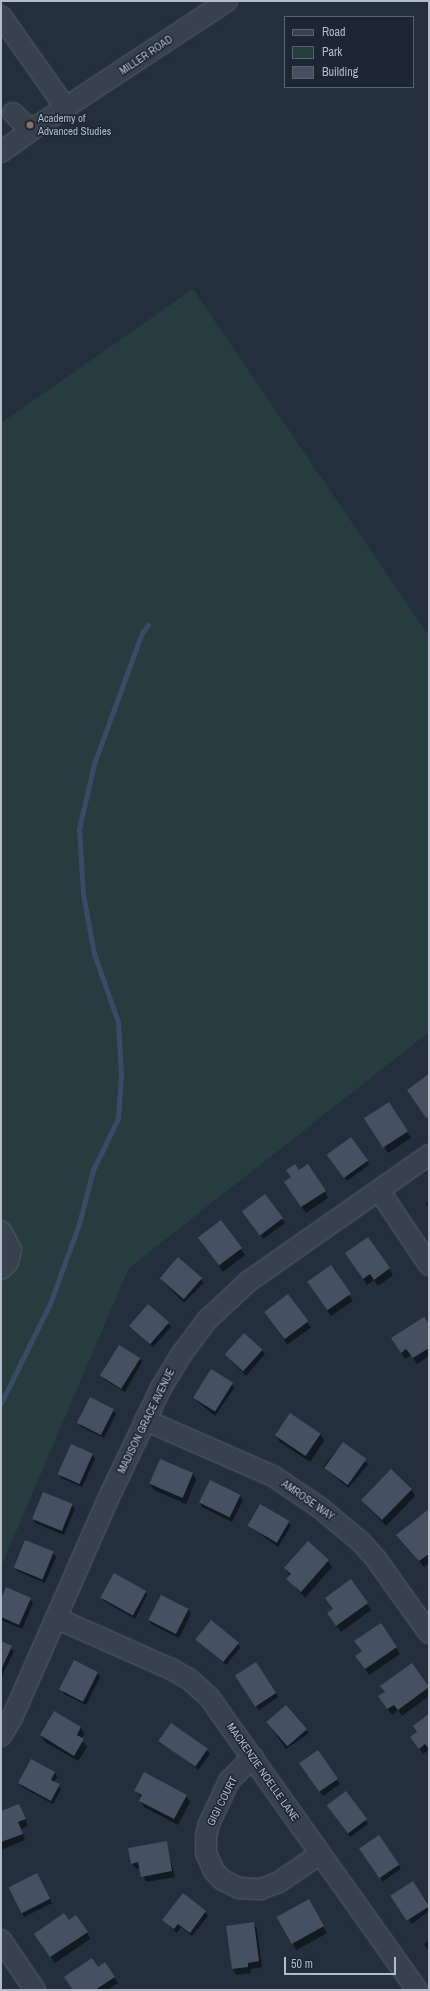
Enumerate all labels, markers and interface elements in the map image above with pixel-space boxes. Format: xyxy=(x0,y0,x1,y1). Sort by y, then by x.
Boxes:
legend xyxy=(284,16,414,88)
text: Road xyxy=(322,24,346,40)
street label: MILLER ROAD xyxy=(117,32,175,78)
text: Park xyxy=(322,44,342,60)
text: Building xyxy=(322,64,358,80)
place label: Academy of Advanced Studies xyxy=(38,112,111,138)
marker: Academy of Advanced Studies xyxy=(25,120,35,130)
street label: MADISON GRACE AVENUE xyxy=(115,1366,177,1476)
street label: AMROSE WAY xyxy=(279,1477,337,1523)
street label: MACKENZIE NOELLE LANE xyxy=(224,1720,302,1824)
street label: GIGI COURT xyxy=(204,1774,240,1828)
scale bar xyxy=(286,1949,398,1975)
text: 50 m xyxy=(291,1956,313,1972)

